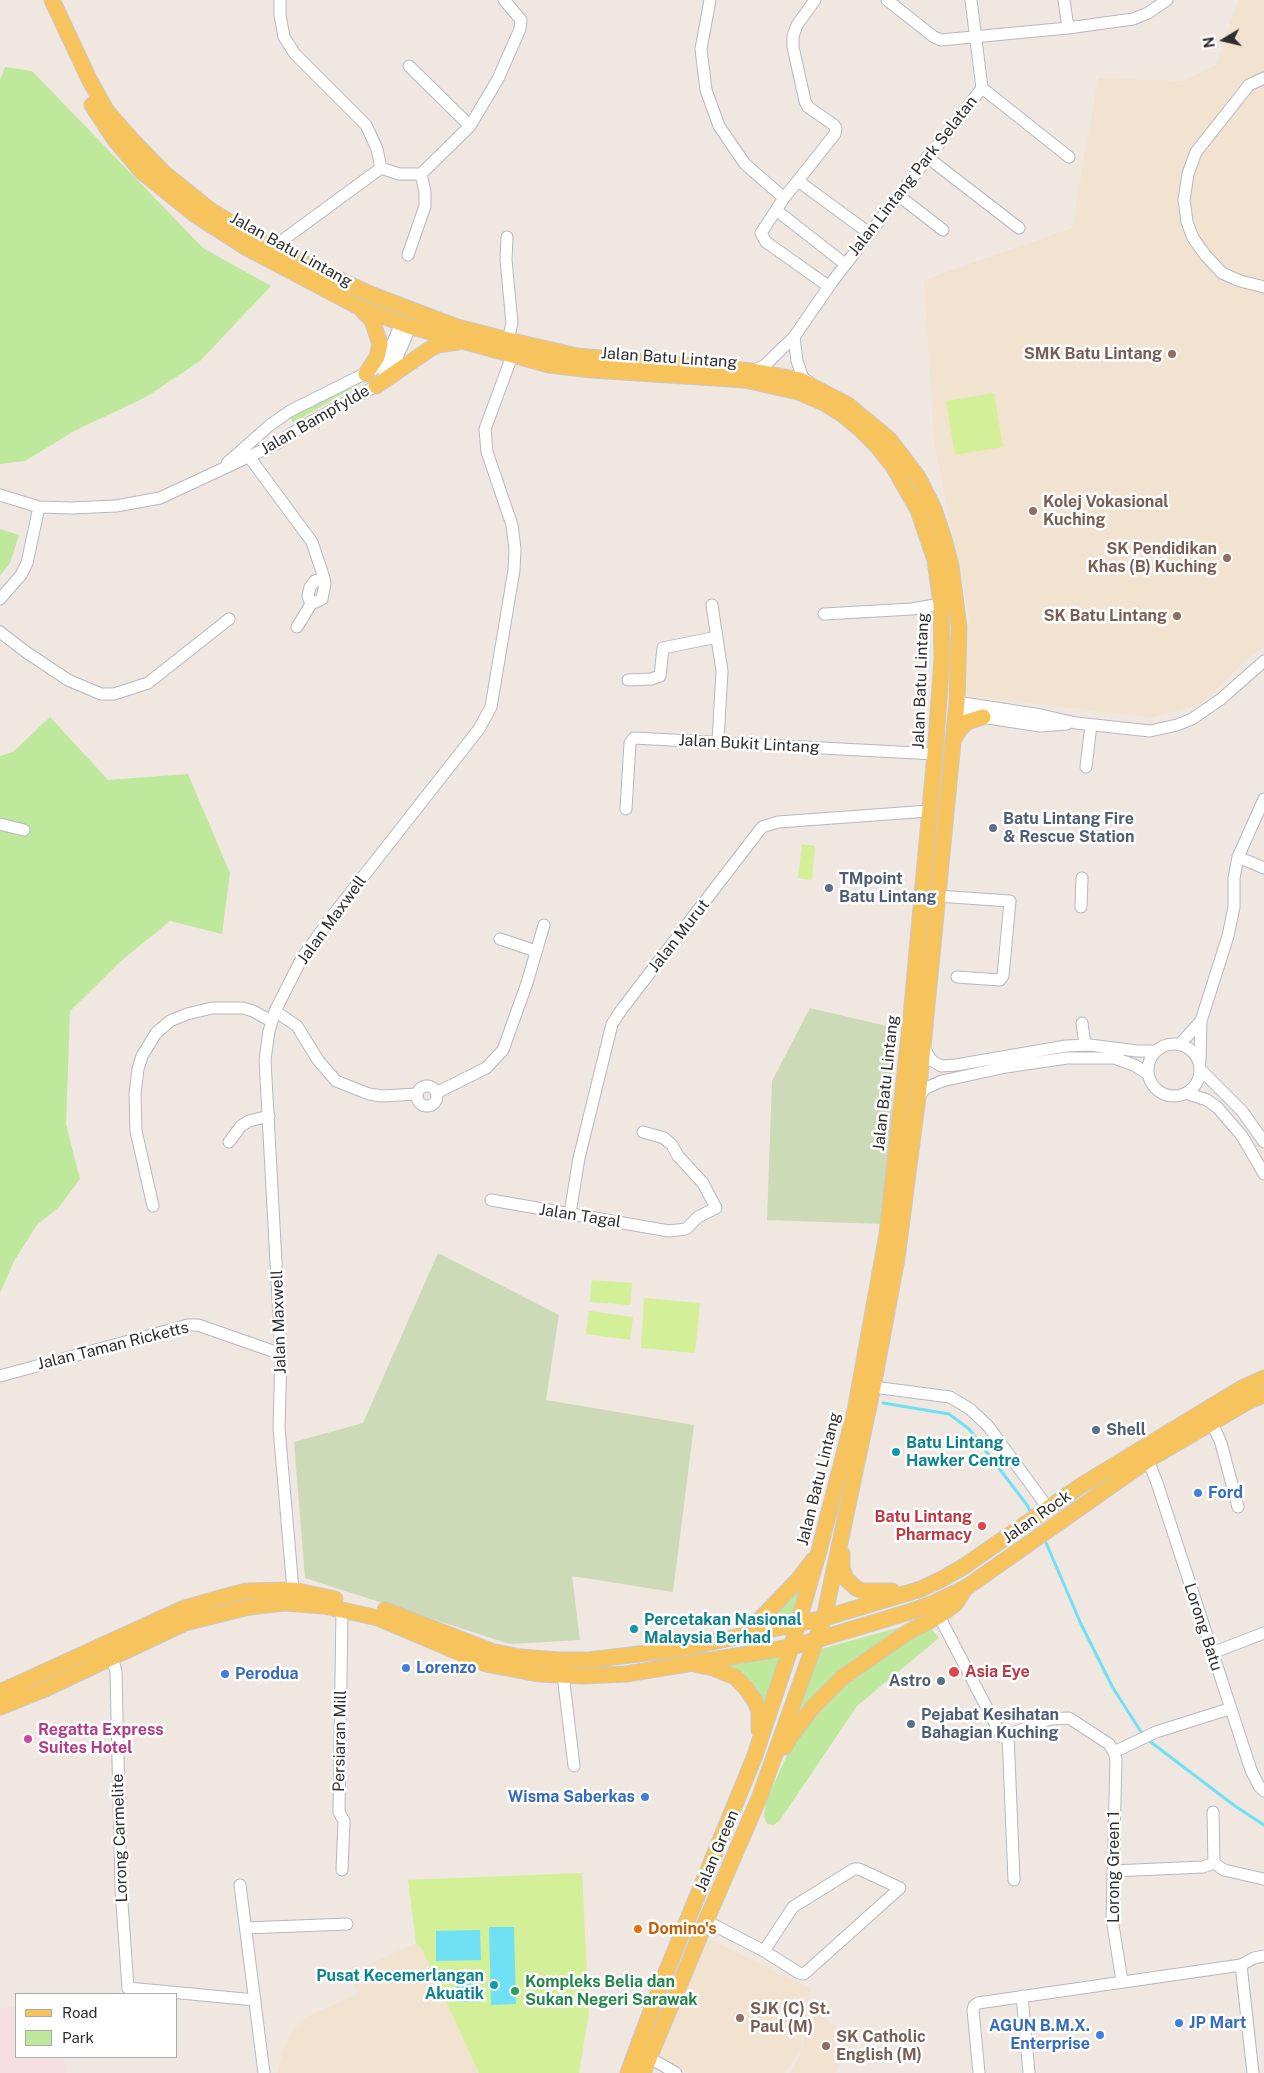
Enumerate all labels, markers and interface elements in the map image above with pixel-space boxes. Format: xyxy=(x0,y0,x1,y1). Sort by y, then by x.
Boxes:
north arrow xyxy=(1199,15,1249,65)
text: N xyxy=(1200,36,1218,49)
street label: Jalan Lintang Park Selatan xyxy=(845,92,981,260)
street label: Jalan Batu Lintang xyxy=(227,208,355,292)
street label: Jalan Batu Lintang xyxy=(600,344,738,372)
place label: SMK Batu Lintang xyxy=(1024,344,1162,364)
marker: SMK Batu Lintang xyxy=(1166,348,1178,360)
street label: Jalan Bampfylde xyxy=(257,381,373,459)
place label: Kolej Vokasional Kuching xyxy=(1043,492,1169,530)
marker: Kolej Vokasional Kuching xyxy=(1027,505,1039,517)
place label: SK Pendidikan Khas (B) Kuching xyxy=(1087,539,1217,577)
marker: SK Pendidikan Khas (B) Kuching xyxy=(1221,552,1233,564)
place label: SK Batu Lintang xyxy=(1043,606,1167,626)
marker: SK Batu Lintang xyxy=(1171,610,1183,622)
street label: Jalan Batu Lintang xyxy=(909,612,933,750)
street label: Jalan Bukit Lintang xyxy=(678,731,820,757)
place label: Batu Lintang Fire & Rescue Station xyxy=(1003,809,1135,847)
marker: Batu Lintang Fire & Rescue Station xyxy=(987,822,999,834)
place label: TMpoint Batu Lintang xyxy=(839,869,936,907)
street label: Jalan Maxwell xyxy=(294,872,370,968)
marker: TMpoint Batu Lintang xyxy=(823,882,835,894)
street label: Jalan Murut xyxy=(645,896,713,976)
street label: Jalan Batu Lintang xyxy=(869,1014,903,1152)
street label: Jalan Tagal xyxy=(538,1200,622,1232)
street label: Jalan Maxwell xyxy=(268,1269,290,1375)
street label: Jalan Taman Ricketts xyxy=(35,1318,191,1374)
street label: Jalan Batu Lintang xyxy=(793,1410,845,1548)
place label: Shell xyxy=(1106,1420,1146,1440)
marker: Shell xyxy=(1090,1424,1102,1436)
place label: Batu Lintang Hawker Centre xyxy=(906,1433,1020,1471)
marker: Batu Lintang Hawker Centre xyxy=(890,1446,902,1458)
place label: Ford xyxy=(1208,1483,1243,1503)
street label: Jalan Rock xyxy=(999,1486,1075,1548)
marker: Ford xyxy=(1192,1487,1204,1499)
place label: Batu Lintang Pharmacy xyxy=(875,1507,972,1545)
marker: Batu Lintang Pharmacy xyxy=(976,1520,988,1532)
street label: Lorong Batu xyxy=(1180,1581,1226,1673)
place label: Percetakan Nasional Malaysia Berhad xyxy=(644,1610,802,1648)
marker: Percetakan Nasional Malaysia Berhad xyxy=(628,1623,640,1635)
place label: Lorenzo xyxy=(416,1658,477,1678)
marker: Lorenzo xyxy=(400,1662,412,1674)
place label: Asia Eye xyxy=(965,1662,1030,1682)
place label: Perodua xyxy=(235,1664,298,1684)
marker: Asia Eye xyxy=(947,1665,961,1679)
marker: Perodua xyxy=(219,1668,231,1680)
place label: Astro xyxy=(889,1671,931,1691)
marker: Astro xyxy=(935,1675,947,1687)
street label: Persiaran Mill xyxy=(330,1690,350,1792)
place label: Pejabat Kesihatan Bahagian Kuching xyxy=(921,1705,1059,1743)
marker: Pejabat Kesihatan Bahagian Kuching xyxy=(905,1718,917,1730)
place label: Regatta Express Suites Hotel xyxy=(38,1720,164,1758)
marker: Regatta Express Suites Hotel xyxy=(22,1733,34,1745)
street label: Lorong Carmelite xyxy=(108,1773,132,1903)
place label: Wisma Saberkas xyxy=(508,1787,635,1807)
marker: Wisma Saberkas xyxy=(639,1791,651,1803)
street label: Jalan Green xyxy=(691,1807,743,1895)
street label: Lorong Green 1 xyxy=(1104,1811,1124,1923)
place label: Domino's xyxy=(648,1919,717,1939)
marker: Domino's xyxy=(632,1923,644,1935)
place label: Pusat Kecemerlangan Akuatik xyxy=(316,1966,484,2004)
place label: Kompleks Belia dan Sukan Negeri Sarawak xyxy=(525,1972,698,2010)
marker: Pusat Kecemerlangan Akuatik xyxy=(488,1979,500,1991)
marker: Kompleks Belia dan Sukan Negeri Sarawak xyxy=(509,1985,521,1997)
legend xyxy=(15,1993,178,2058)
place label: SJK (C) St. Paul (M) xyxy=(750,1999,830,2037)
text: Road xyxy=(62,2004,98,2021)
marker: SJK (C) St. Paul (M) xyxy=(734,2012,746,2024)
place label: JP Mart xyxy=(1189,2013,1246,2033)
place label: AGUN B.M.X. Enterprise xyxy=(989,2016,1090,2054)
marker: JP Mart xyxy=(1173,2017,1185,2029)
place label: SK Catholic English (M) xyxy=(836,2027,926,2065)
text: Park xyxy=(62,2029,94,2046)
marker: AGUN B.M.X. Enterprise xyxy=(1094,2029,1106,2041)
marker: SK Catholic English (M) xyxy=(820,2040,832,2052)

